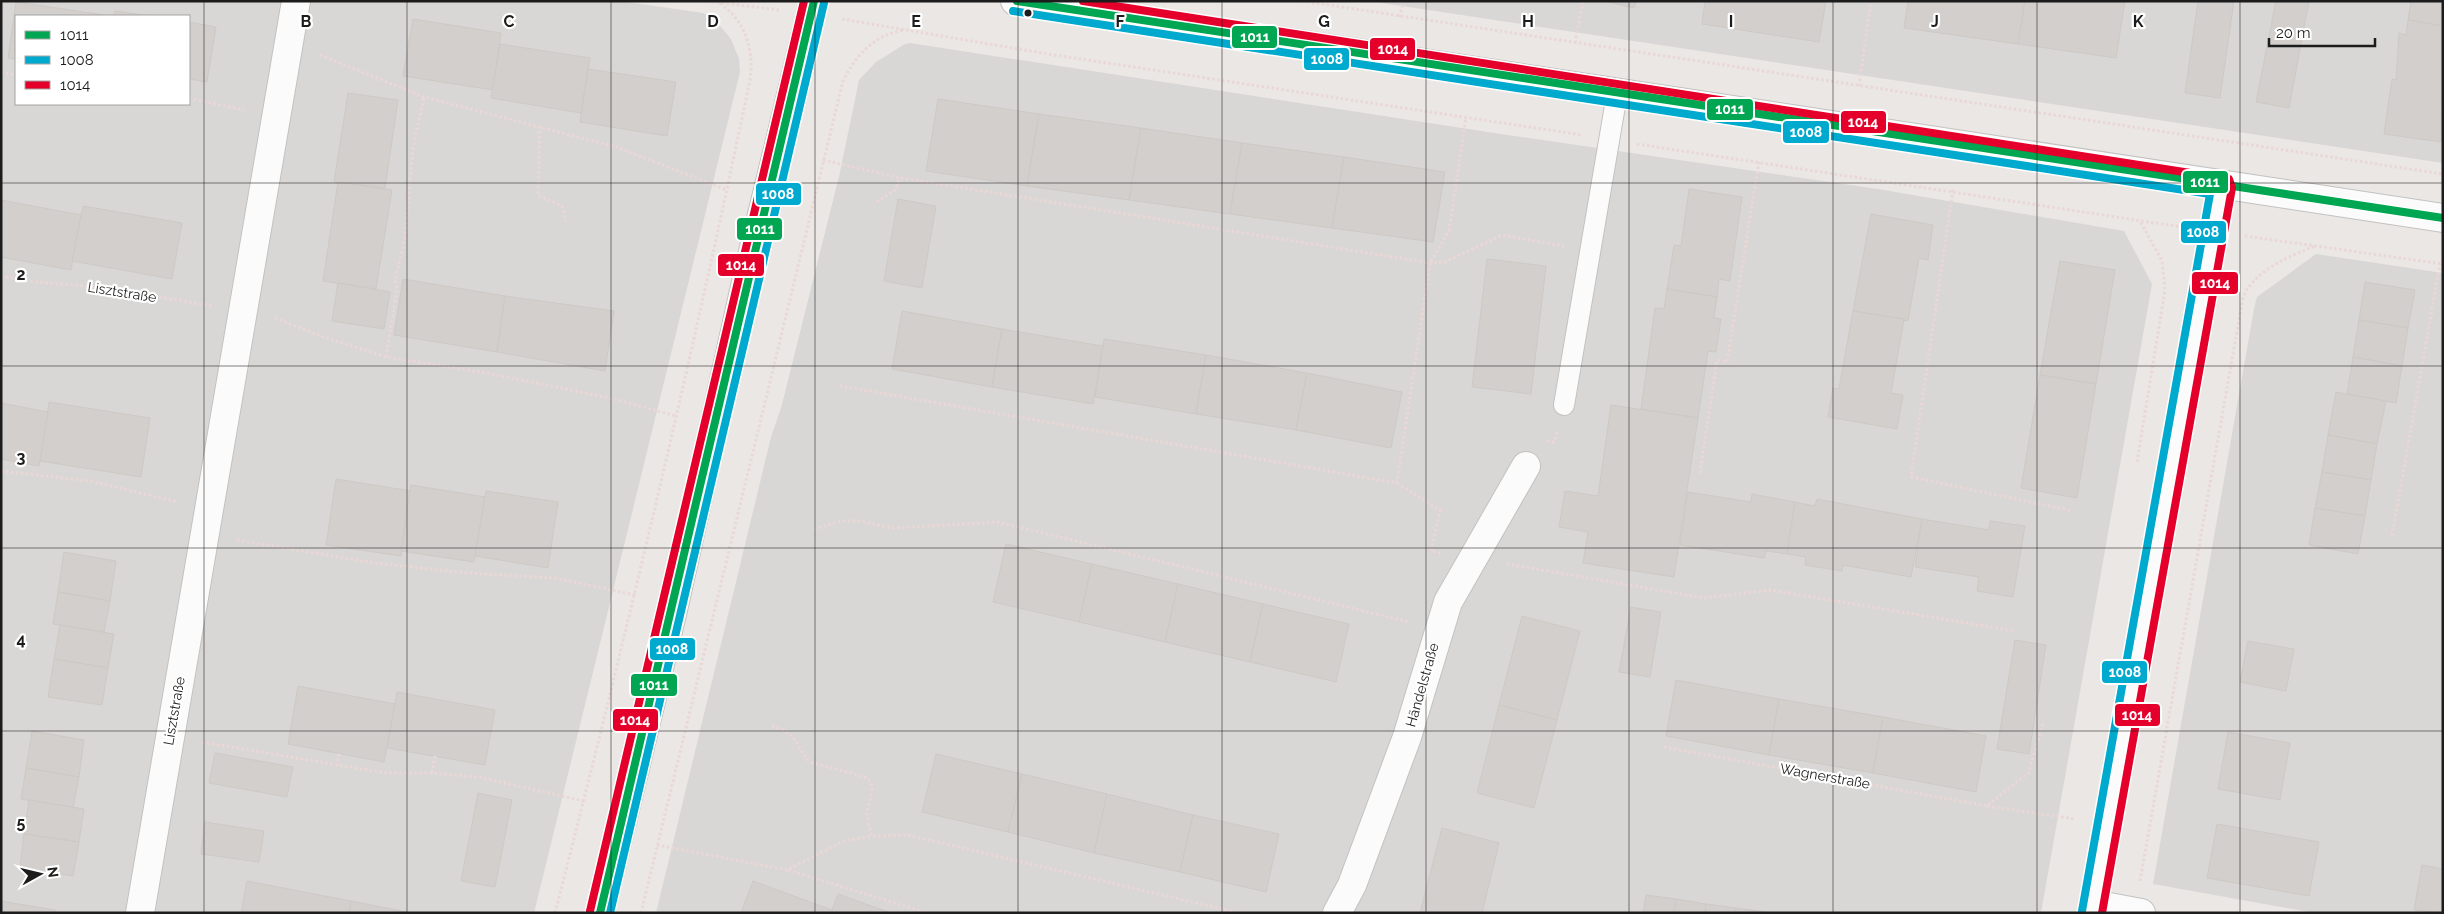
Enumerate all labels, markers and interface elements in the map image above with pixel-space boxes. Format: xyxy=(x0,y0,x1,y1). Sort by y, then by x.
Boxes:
unlabelled marker xyxy=(1023,8,1033,18)
text: B xyxy=(301,12,312,31)
text: C xyxy=(504,12,515,31)
text: D xyxy=(707,12,719,31)
text: E xyxy=(911,12,921,31)
text: F xyxy=(1115,12,1125,31)
text: G xyxy=(1318,12,1330,31)
text: H xyxy=(1522,12,1534,31)
text: I xyxy=(1729,12,1733,31)
text: J xyxy=(1931,12,1939,31)
text: K xyxy=(2133,12,2144,31)
legend xyxy=(15,15,190,105)
scale bar xyxy=(2269,15,2375,47)
text: 20 m xyxy=(2276,24,2311,42)
line badge: 1011 xyxy=(1231,25,1278,49)
text: 1011 xyxy=(60,26,89,44)
text: 1011 xyxy=(1240,29,1270,45)
line badge: 1014 xyxy=(1369,37,1416,61)
text: 1014 xyxy=(1378,41,1408,57)
line badge: 1008 xyxy=(1303,47,1350,71)
text: 1008 xyxy=(60,51,94,69)
text: 1008 xyxy=(1311,51,1343,67)
text: 1014 xyxy=(60,76,90,94)
line badge: 1011 xyxy=(1706,98,1754,121)
text: 1011 xyxy=(1715,101,1745,117)
line badge: 1014 xyxy=(1840,110,1887,134)
text: 1014 xyxy=(1848,114,1878,130)
line badge: 1008 xyxy=(1782,120,1830,144)
text: 1008 xyxy=(1790,124,1822,140)
line badge: 1011 xyxy=(2182,170,2229,194)
text: 1011 xyxy=(2190,174,2220,190)
line badge: 1008 xyxy=(755,182,802,206)
text: 1008 xyxy=(762,186,794,202)
line badge: 1011 xyxy=(736,217,783,241)
line badge: 1008 xyxy=(2180,220,2227,244)
text: 1011 xyxy=(745,221,775,237)
text: 1008 xyxy=(2187,224,2219,240)
line badge: 1014 xyxy=(717,253,765,277)
text: 1014 xyxy=(726,257,756,273)
text: 2 xyxy=(16,265,26,284)
line badge: 1014 xyxy=(2191,271,2239,295)
text: 1014 xyxy=(2200,275,2230,291)
street label: Lisztstraße xyxy=(86,279,158,305)
text: 3 xyxy=(17,448,26,467)
text: 4 xyxy=(16,630,26,649)
line badge: 1008 xyxy=(649,637,696,661)
text: 1008 xyxy=(656,641,688,657)
street label: Händelstraße xyxy=(1402,641,1442,729)
line badge: 1008 xyxy=(2101,660,2148,684)
text: 1008 xyxy=(2109,664,2141,680)
line badge: 1011 xyxy=(630,673,678,697)
street label: Lisztstraße xyxy=(160,675,188,747)
text: 1011 xyxy=(639,677,669,693)
line badge: 1014 xyxy=(2114,703,2161,727)
text: 1014 xyxy=(2122,707,2152,723)
line badge: 1014 xyxy=(612,708,659,732)
text: 1014 xyxy=(620,712,650,728)
street label: Wagnerstraße xyxy=(1779,760,1871,792)
text: 5 xyxy=(17,813,26,832)
north arrow xyxy=(15,849,65,899)
text: N xyxy=(44,866,62,879)

